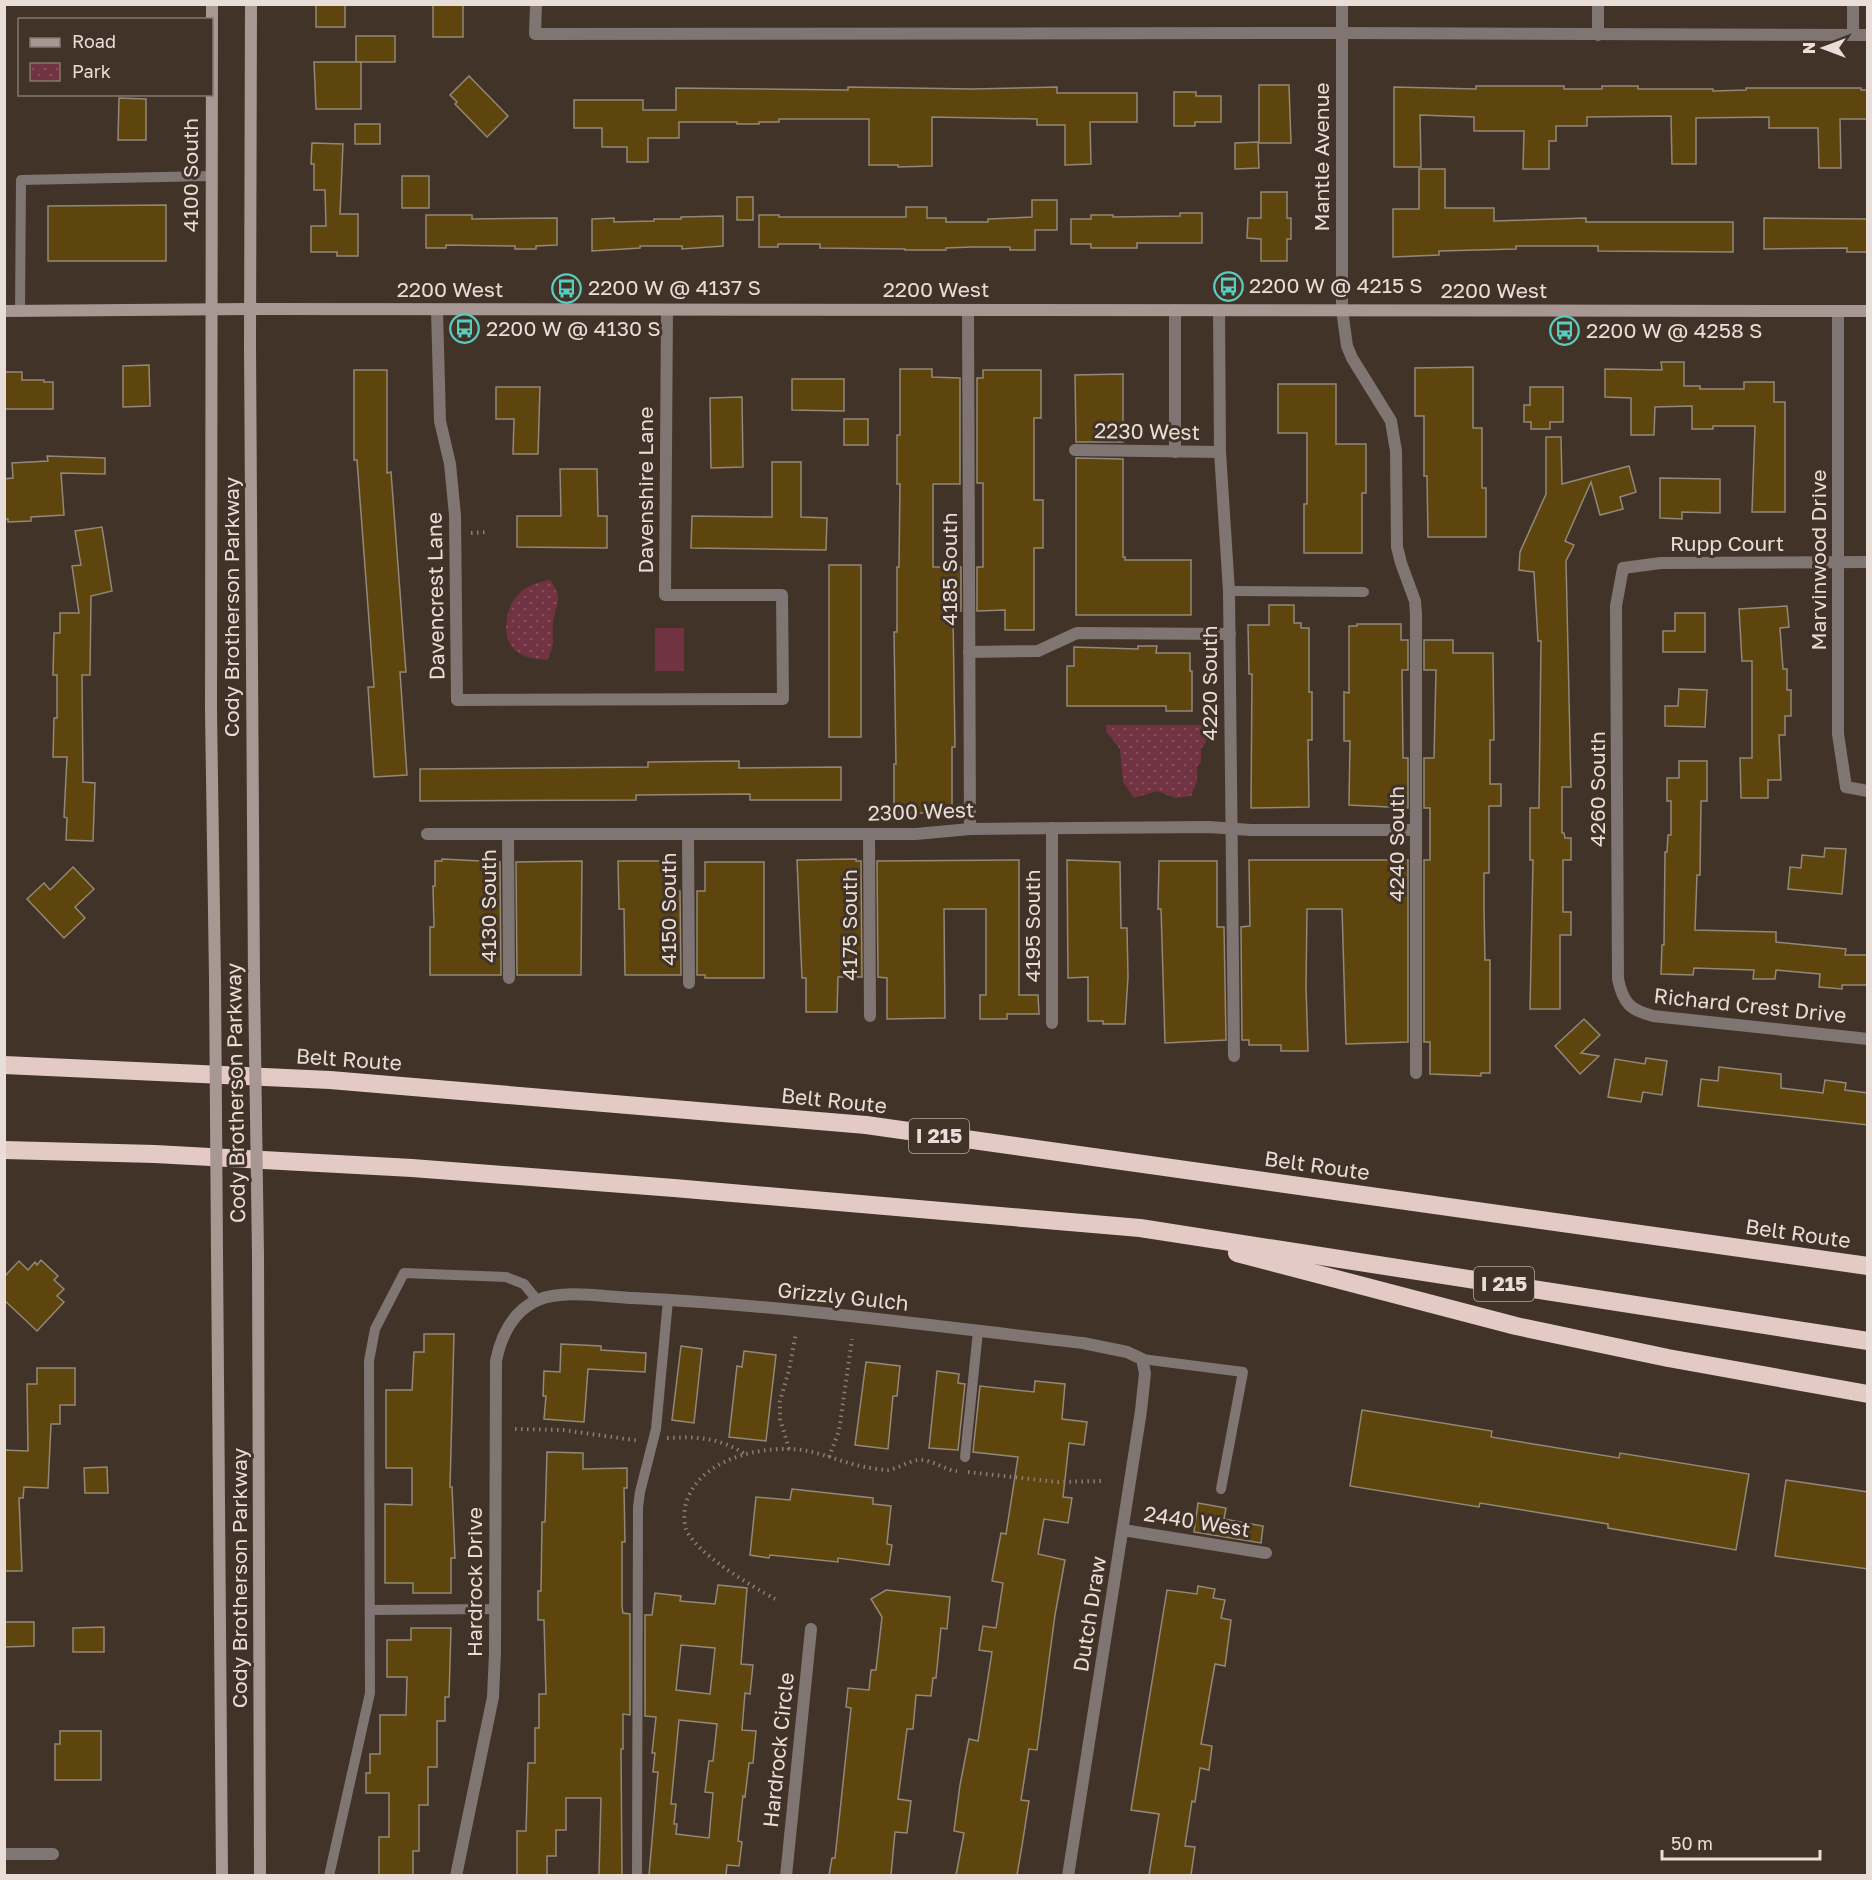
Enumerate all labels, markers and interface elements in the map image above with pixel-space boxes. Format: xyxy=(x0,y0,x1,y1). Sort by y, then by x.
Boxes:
legend xyxy=(18,18,213,96)
north arrow xyxy=(1794,18,1854,78)
text: Road xyxy=(72,30,116,52)
text: N xyxy=(1799,42,1819,54)
text: Park xyxy=(72,60,111,82)
street label: Mantle Avenue xyxy=(1308,82,1334,232)
street label: 4100 South xyxy=(177,118,203,232)
bus stop icon: 2200 W @ 4215 S xyxy=(1212,270,1244,302)
bus stop icon: 2200 W @ 4137 S xyxy=(551,272,583,304)
place label: 2200 W @ 4215 S xyxy=(1249,272,1423,298)
place label: 2200 W @ 4137 S xyxy=(588,274,761,300)
street label: 2200 West xyxy=(397,276,503,302)
street label: 2200 West xyxy=(883,276,989,302)
street label: 2200 West xyxy=(1441,277,1547,303)
bus stop icon: 2200 W @ 4130 S xyxy=(449,313,481,345)
place label: 2200 W @ 4130 S xyxy=(486,315,661,341)
bus stop icon: 2200 W @ 4258 S xyxy=(1549,315,1581,347)
place label: 2200 W @ 4258 S xyxy=(1586,317,1762,343)
street label: Davenshire Lane xyxy=(632,407,658,573)
street label: 2230 West xyxy=(1094,417,1200,445)
street label: Marvinwood Drive xyxy=(1805,469,1831,651)
street label: Cody Brotherson Parkway xyxy=(218,477,244,737)
street label: Davencrest Lane xyxy=(421,512,449,680)
street label: 4185 South xyxy=(936,512,962,626)
street label: Rupp Court xyxy=(1670,530,1784,556)
street label: 4220 South xyxy=(1196,625,1222,741)
street label: 4260 South xyxy=(1584,731,1610,847)
street label: 4240 South xyxy=(1383,786,1409,902)
street label: 2300 West xyxy=(867,796,975,826)
street label: 4130 South xyxy=(475,849,501,963)
street label: 4150 South xyxy=(655,852,681,966)
street label: 4175 South xyxy=(836,869,862,981)
street label: 4195 South xyxy=(1019,869,1045,983)
street label: Cody Brotherson Parkway xyxy=(220,962,250,1223)
street label: Richard Crest Drive xyxy=(1653,982,1848,1028)
street label: Belt Route xyxy=(295,1042,403,1076)
street label: Belt Route xyxy=(780,1082,888,1118)
road number: I 215 xyxy=(909,1119,969,1153)
street label: Belt Route xyxy=(1263,1145,1372,1185)
street label: Belt Route xyxy=(1744,1213,1853,1253)
road number: I 215 xyxy=(1474,1267,1534,1301)
street label: Grizzly Gulch xyxy=(776,1276,910,1316)
street label: Cody Brotherson Parkway xyxy=(226,1448,252,1708)
street label: 2440 West xyxy=(1142,1500,1252,1542)
street label: Hardrock Drive xyxy=(461,1507,487,1657)
street label: Dutch Draw xyxy=(1067,1554,1111,1674)
street label: Hardrock Circle xyxy=(757,1671,799,1829)
scale bar xyxy=(1662,1823,1820,1861)
text: 50 m xyxy=(1671,1832,1713,1854)

